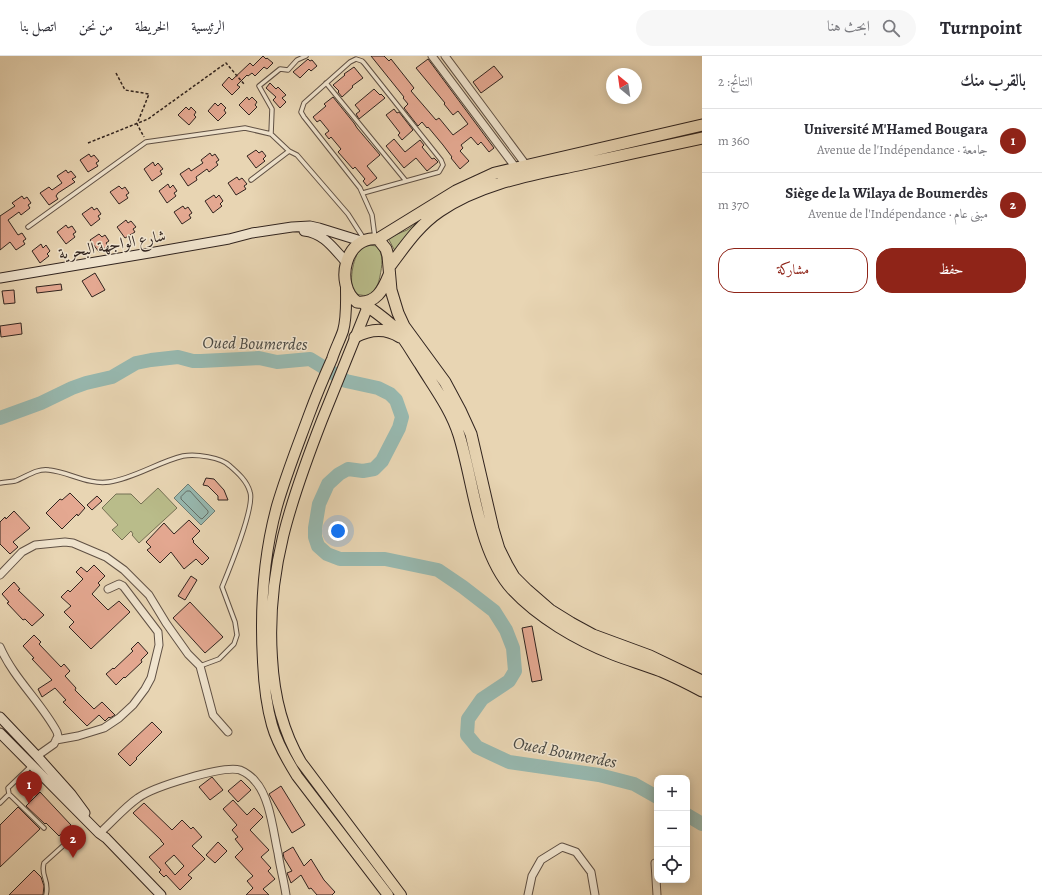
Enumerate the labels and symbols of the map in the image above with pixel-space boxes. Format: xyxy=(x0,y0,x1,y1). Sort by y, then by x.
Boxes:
north arrow xyxy=(606,68,642,104)
street label: شارع الواجهة البحرية xyxy=(57,225,168,267)
water label: Oued Boumerdes xyxy=(202,331,308,356)
your location xyxy=(328,521,348,541)
water label: Oued Boumerdes xyxy=(511,731,619,774)
pin: 1 xyxy=(16,771,42,804)
pin: 2 xyxy=(60,825,86,858)

